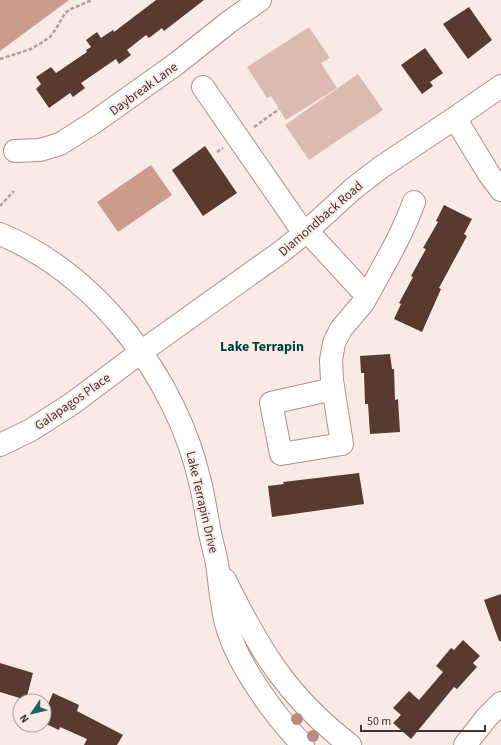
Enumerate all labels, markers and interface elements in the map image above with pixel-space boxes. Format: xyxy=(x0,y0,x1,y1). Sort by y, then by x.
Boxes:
street label: Daybreak Lane xyxy=(106,58,181,120)
street label: Diamondback Road xyxy=(275,177,367,260)
district label: Lake Terrapin xyxy=(220,337,304,357)
street label: Galapagos Place xyxy=(31,369,114,435)
street label: Lake Terrapin Drive xyxy=(182,449,223,555)
north arrow xyxy=(12,693,52,733)
scale bar xyxy=(361,707,485,733)
text: N xyxy=(16,711,32,726)
text: 50 m xyxy=(367,713,391,730)

